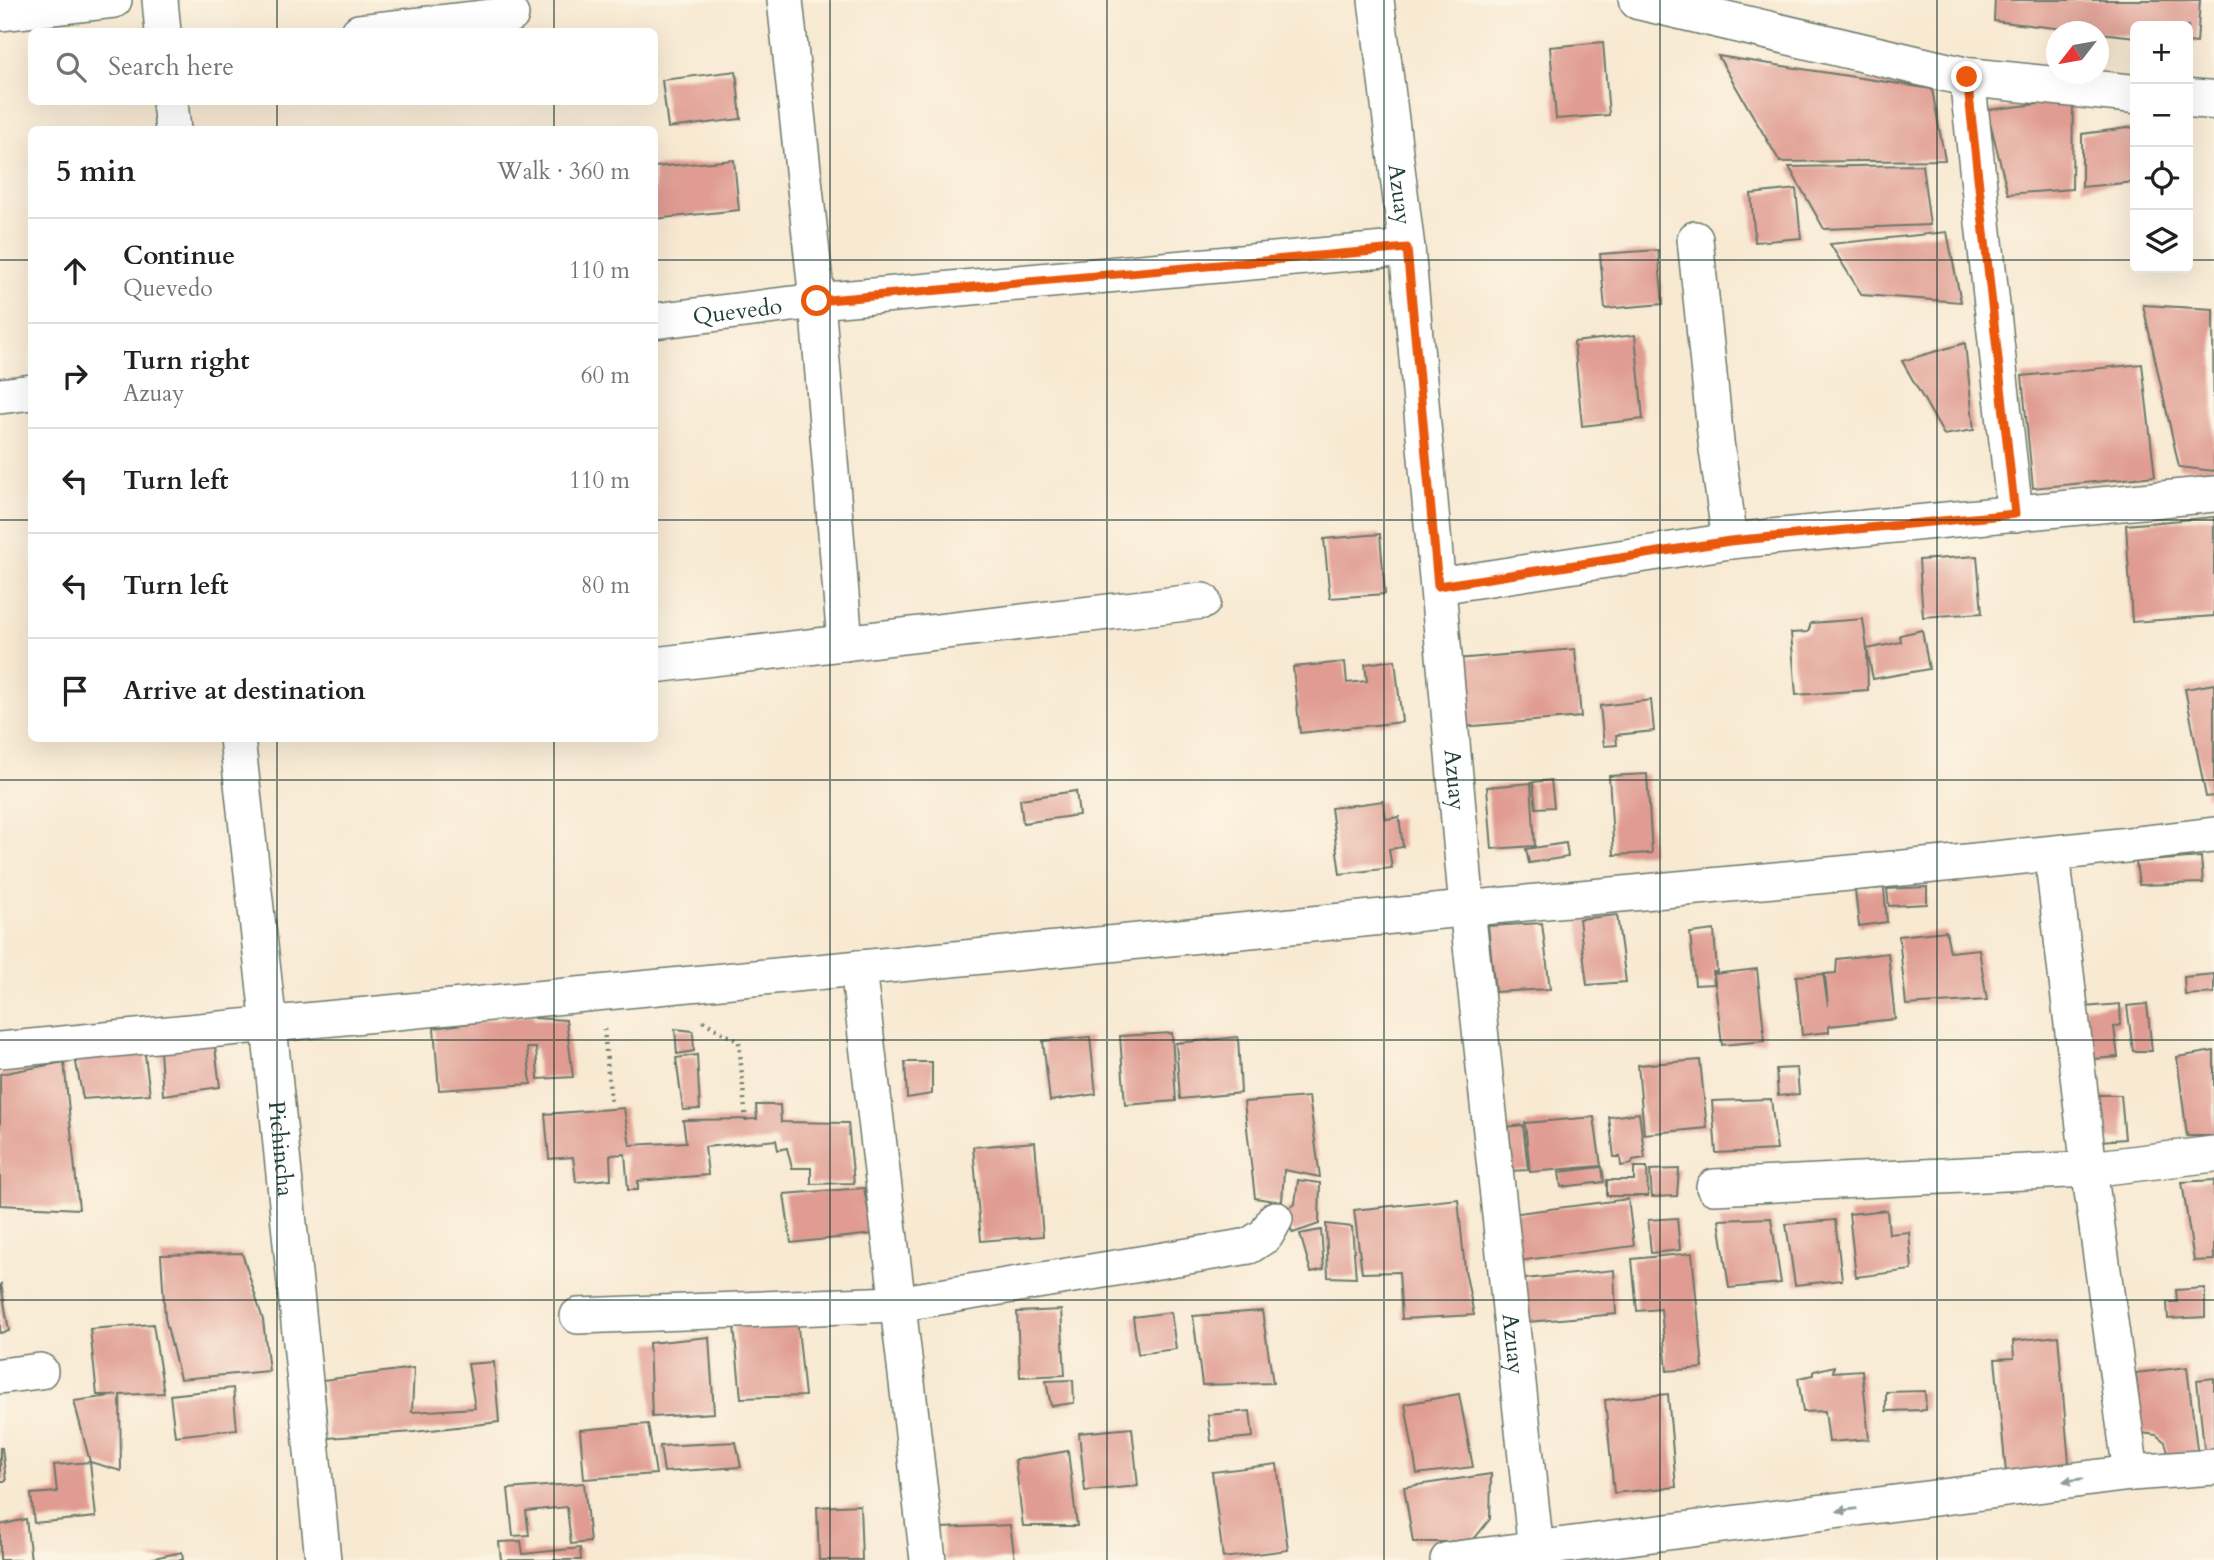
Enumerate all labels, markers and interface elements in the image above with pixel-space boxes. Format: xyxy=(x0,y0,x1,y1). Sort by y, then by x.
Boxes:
north arrow xyxy=(2046,21,2109,84)
map controls xyxy=(2130,21,2193,273)
button: + xyxy=(2130,21,2193,84)
search box xyxy=(28,28,658,105)
icon: search xyxy=(52,48,90,86)
text: Search here xyxy=(108,49,234,84)
route end xyxy=(1951,61,1982,92)
button: − xyxy=(2130,84,2193,147)
button: locate xyxy=(2130,147,2193,210)
text: 5 min xyxy=(56,151,136,192)
text: Walk · 360 m xyxy=(497,156,630,187)
street label: Azuay xyxy=(1381,162,1419,227)
button: layers xyxy=(2130,210,2193,273)
text: Continue xyxy=(123,238,235,273)
icon: ahead xyxy=(56,252,94,290)
text: 110 m xyxy=(569,255,630,286)
text: Quevedo xyxy=(123,273,213,304)
route start xyxy=(801,285,832,316)
street label: Quevedo xyxy=(691,290,784,332)
text: Turn right xyxy=(123,343,250,378)
icon: right xyxy=(56,357,94,395)
text: 60 m xyxy=(581,360,630,391)
text: Azuay xyxy=(123,378,184,409)
icon: left xyxy=(56,462,94,500)
text: Turn left xyxy=(123,463,228,498)
text: 110 m xyxy=(569,465,630,496)
icon: left xyxy=(56,567,94,605)
text: Turn left xyxy=(123,568,228,603)
text: 80 m xyxy=(581,570,630,601)
icon: arrive xyxy=(56,672,94,710)
text: Arrive at destination xyxy=(123,673,366,708)
street label: Azuay xyxy=(1437,748,1473,812)
street label: Pichincha xyxy=(261,1099,301,1198)
street label: Azuay xyxy=(1495,1312,1532,1376)
one-way arrow xyxy=(2062,1475,2084,1486)
one-way arrow xyxy=(1836,1504,1858,1515)

